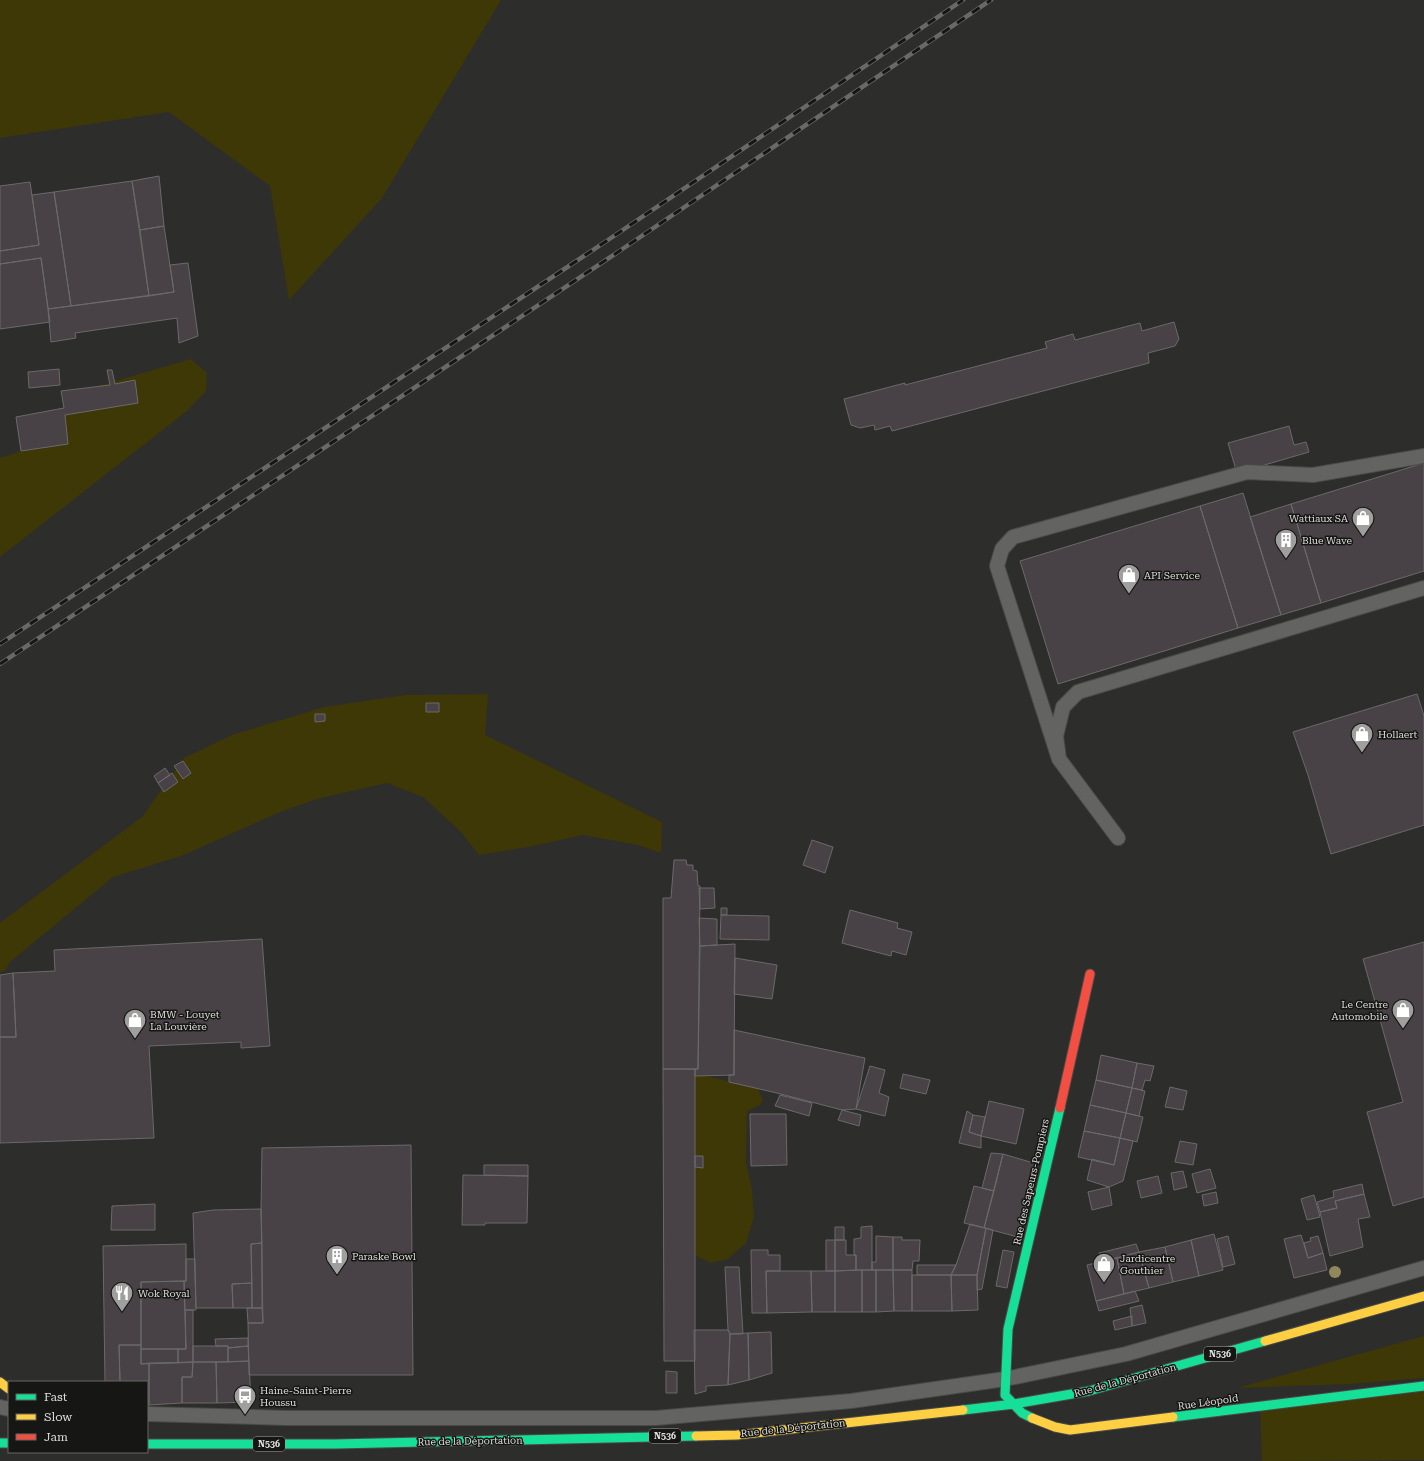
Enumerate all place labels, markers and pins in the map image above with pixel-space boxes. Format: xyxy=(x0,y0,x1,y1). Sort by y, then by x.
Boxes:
shop icon: Wattiaux SA xyxy=(1350,505,1376,538)
place label: Wattiaux SA xyxy=(1289,513,1348,524)
building icon: Blue Wave xyxy=(1273,527,1299,560)
place label: Blue Wave xyxy=(1302,535,1353,546)
shop icon: API Service xyxy=(1116,562,1142,595)
place label: API Service xyxy=(1144,570,1200,581)
shop icon: Hollaert xyxy=(1349,721,1375,754)
place label: Hollaert xyxy=(1378,729,1418,740)
shop icon: Le Centre Automobile xyxy=(1390,997,1416,1030)
place label: Le Centre Automobile xyxy=(1332,999,1389,1022)
shop icon: BMW - Louyet La Louvière xyxy=(122,1007,148,1040)
place label: BMW - Louyet La Louvière xyxy=(150,1009,220,1032)
building icon: Paraske Bowl xyxy=(324,1243,350,1276)
place label: Paraske Bowl xyxy=(352,1251,416,1262)
shop icon: Jardicentre Gouthier xyxy=(1091,1251,1117,1284)
place label: Jardicentre Gouthier xyxy=(1120,1253,1176,1276)
restaurant icon: Wok Royal xyxy=(109,1280,135,1313)
place label: Wok Royal xyxy=(138,1288,190,1299)
bus stop icon: Haine-Saint-Pierre Houssu xyxy=(232,1383,258,1416)
place label: Haine-Saint-Pierre Houssu xyxy=(260,1385,352,1408)

